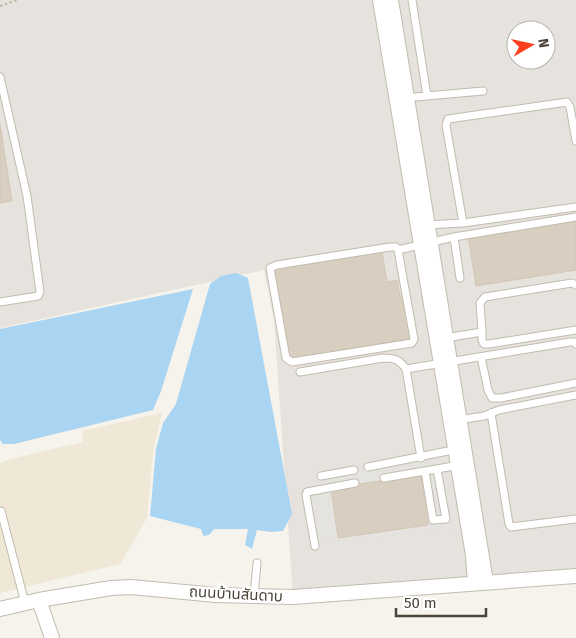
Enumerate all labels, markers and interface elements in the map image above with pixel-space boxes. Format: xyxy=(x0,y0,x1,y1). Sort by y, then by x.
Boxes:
north arrow xyxy=(506,20,556,70)
text: N xyxy=(534,37,552,49)
street label: ถนนบ้านสันดาบ xyxy=(189,583,283,605)
scale bar xyxy=(396,586,486,618)
text: 50 m xyxy=(404,594,437,612)

